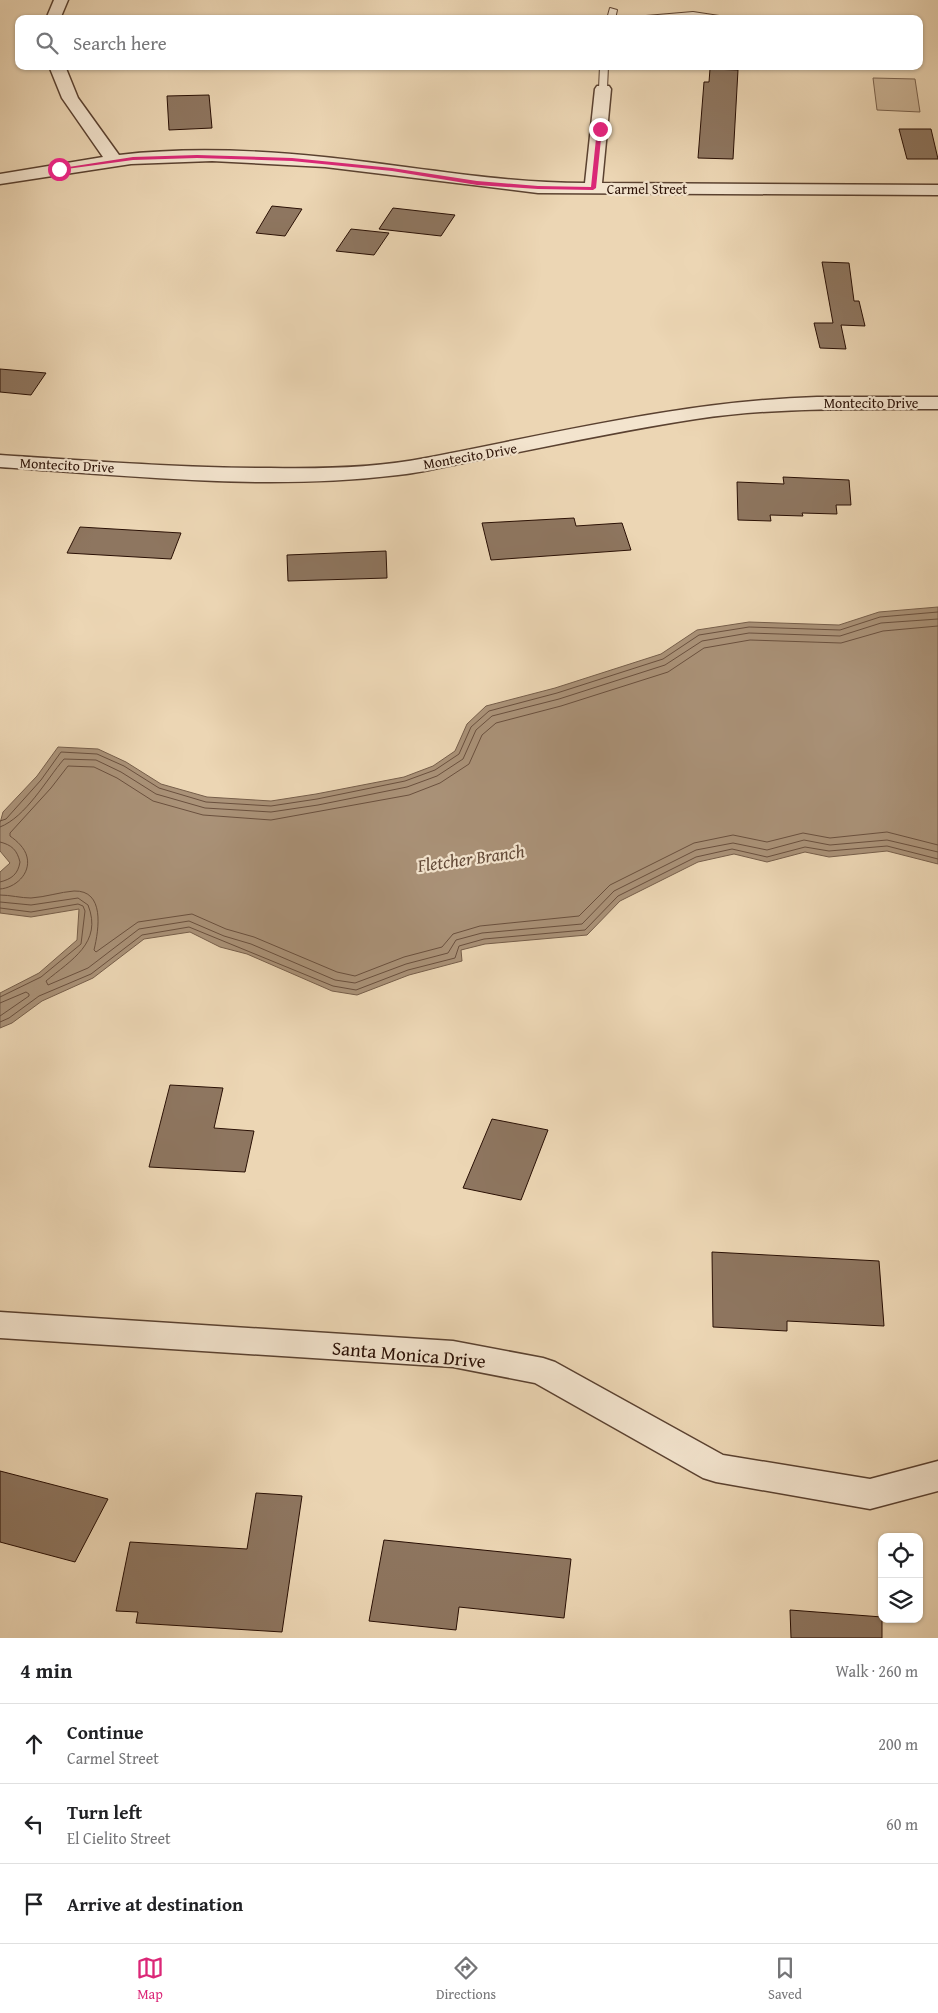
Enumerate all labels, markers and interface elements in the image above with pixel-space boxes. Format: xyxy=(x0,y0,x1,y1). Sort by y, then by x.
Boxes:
search box xyxy=(15,15,923,70)
icon: search xyxy=(33,29,61,57)
text: Search here xyxy=(73,29,167,57)
route end xyxy=(589,118,612,141)
route start xyxy=(48,158,71,181)
street label: Carmel Street xyxy=(607,179,687,199)
street label: Montecito Drive xyxy=(824,393,919,413)
street label: Montecito Drive xyxy=(422,438,519,474)
street label: Montecito Drive xyxy=(19,453,115,477)
water label: Fletcher Branch xyxy=(415,837,526,879)
street label: Santa Monica Drive xyxy=(331,1333,487,1375)
map controls xyxy=(878,1533,923,1623)
button: locate xyxy=(878,1533,923,1578)
button: layers xyxy=(878,1578,923,1623)
text: 4 min xyxy=(20,1655,72,1686)
text: Walk · 260 m xyxy=(835,1659,918,1683)
text: Continue xyxy=(67,1718,144,1746)
icon: ahead xyxy=(20,1730,48,1758)
text: 200 m xyxy=(878,1732,918,1756)
text: Carmel Street xyxy=(67,1746,159,1770)
text: Turn left xyxy=(67,1798,142,1826)
icon: left xyxy=(20,1810,48,1838)
text: 60 m xyxy=(886,1812,918,1836)
text: El Cielito Street xyxy=(67,1826,171,1850)
icon: arrive xyxy=(20,1890,48,1918)
text: Arrive at destination xyxy=(67,1890,243,1918)
tab: Map xyxy=(136,1954,164,2004)
tab: Directions xyxy=(436,1954,496,2004)
tab: Saved xyxy=(768,1954,802,2004)

